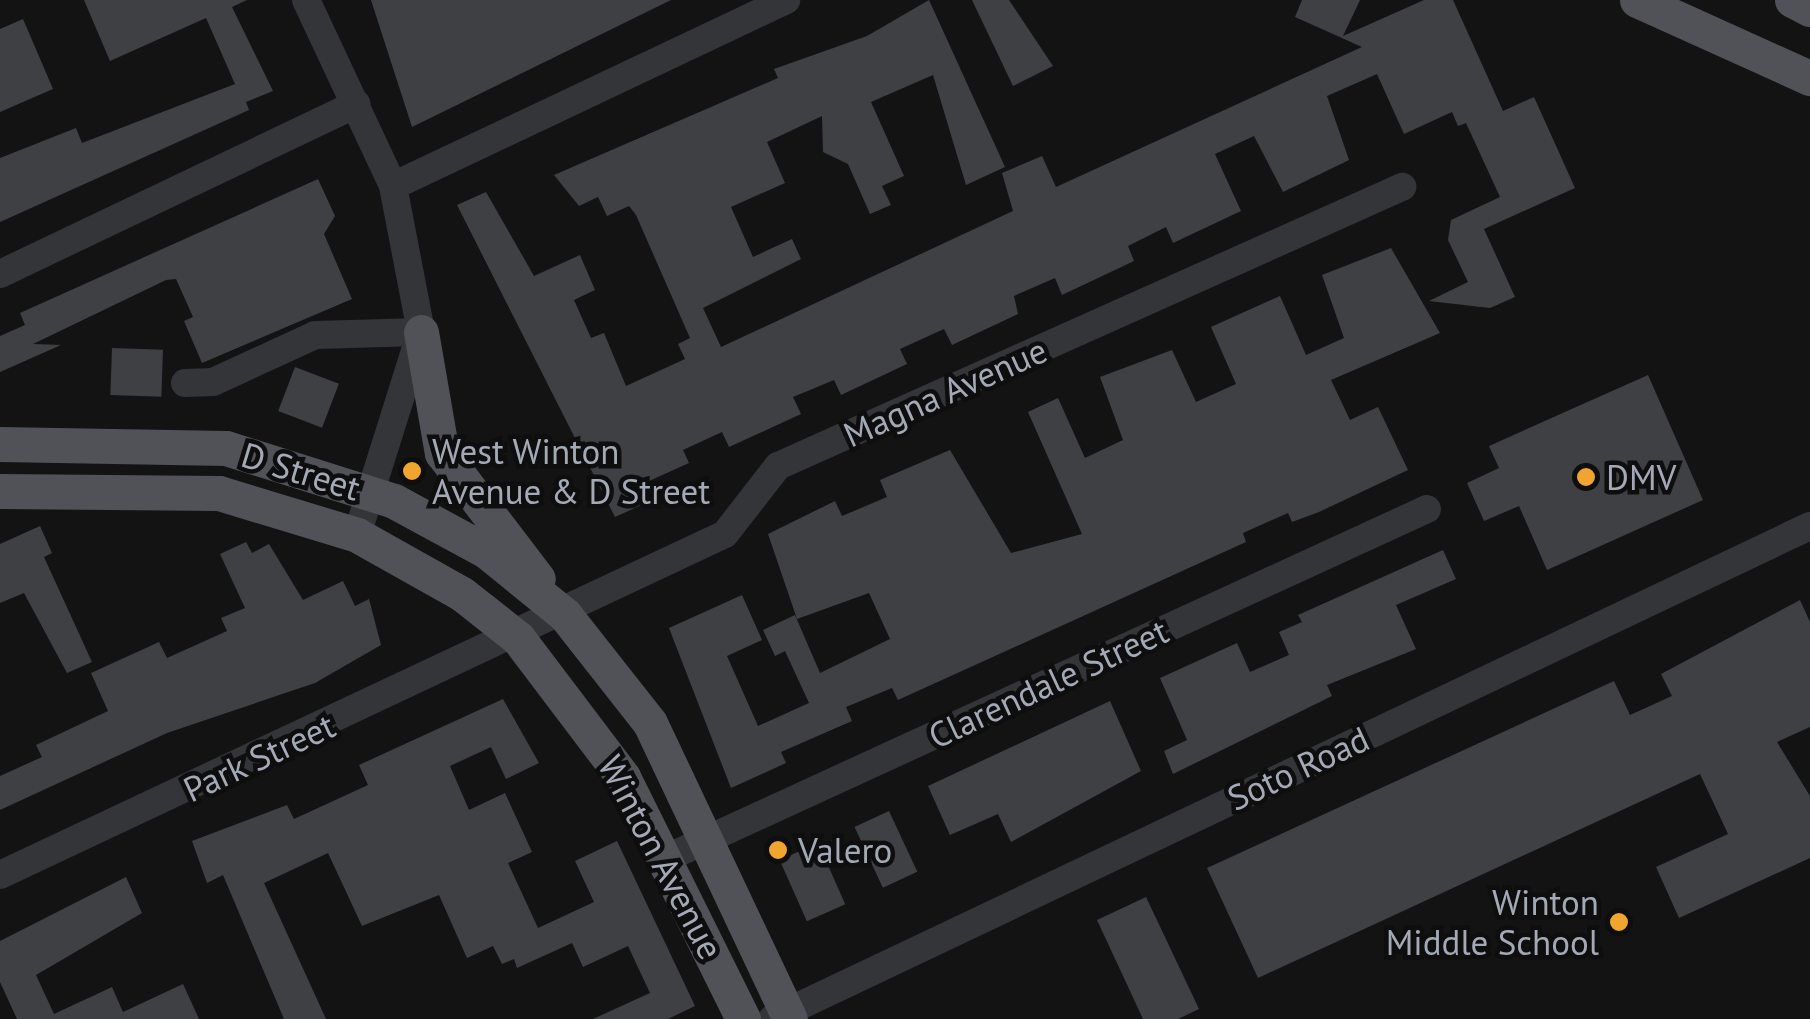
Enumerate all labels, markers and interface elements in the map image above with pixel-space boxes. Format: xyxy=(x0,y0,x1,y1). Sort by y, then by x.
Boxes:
street label: Magna Avenue xyxy=(836,328,1054,456)
place label: West Winton Avenue & D Street xyxy=(432,430,710,512)
street label: D Street xyxy=(237,433,365,509)
place label: DMV xyxy=(1606,456,1676,498)
marker: West Winton Avenue & D Street xyxy=(401,460,423,482)
marker: DMV xyxy=(1575,466,1597,488)
street label: Clarendale Street xyxy=(922,609,1174,757)
street label: Park Street xyxy=(176,704,342,810)
street label: Soto Road xyxy=(1221,717,1375,819)
street label: Winton Avenue xyxy=(590,748,732,966)
place label: Valero xyxy=(798,829,892,871)
marker: Valero xyxy=(767,839,789,861)
place label: Winton Middle School xyxy=(1386,881,1599,963)
marker: Winton Middle School xyxy=(1608,911,1630,933)

